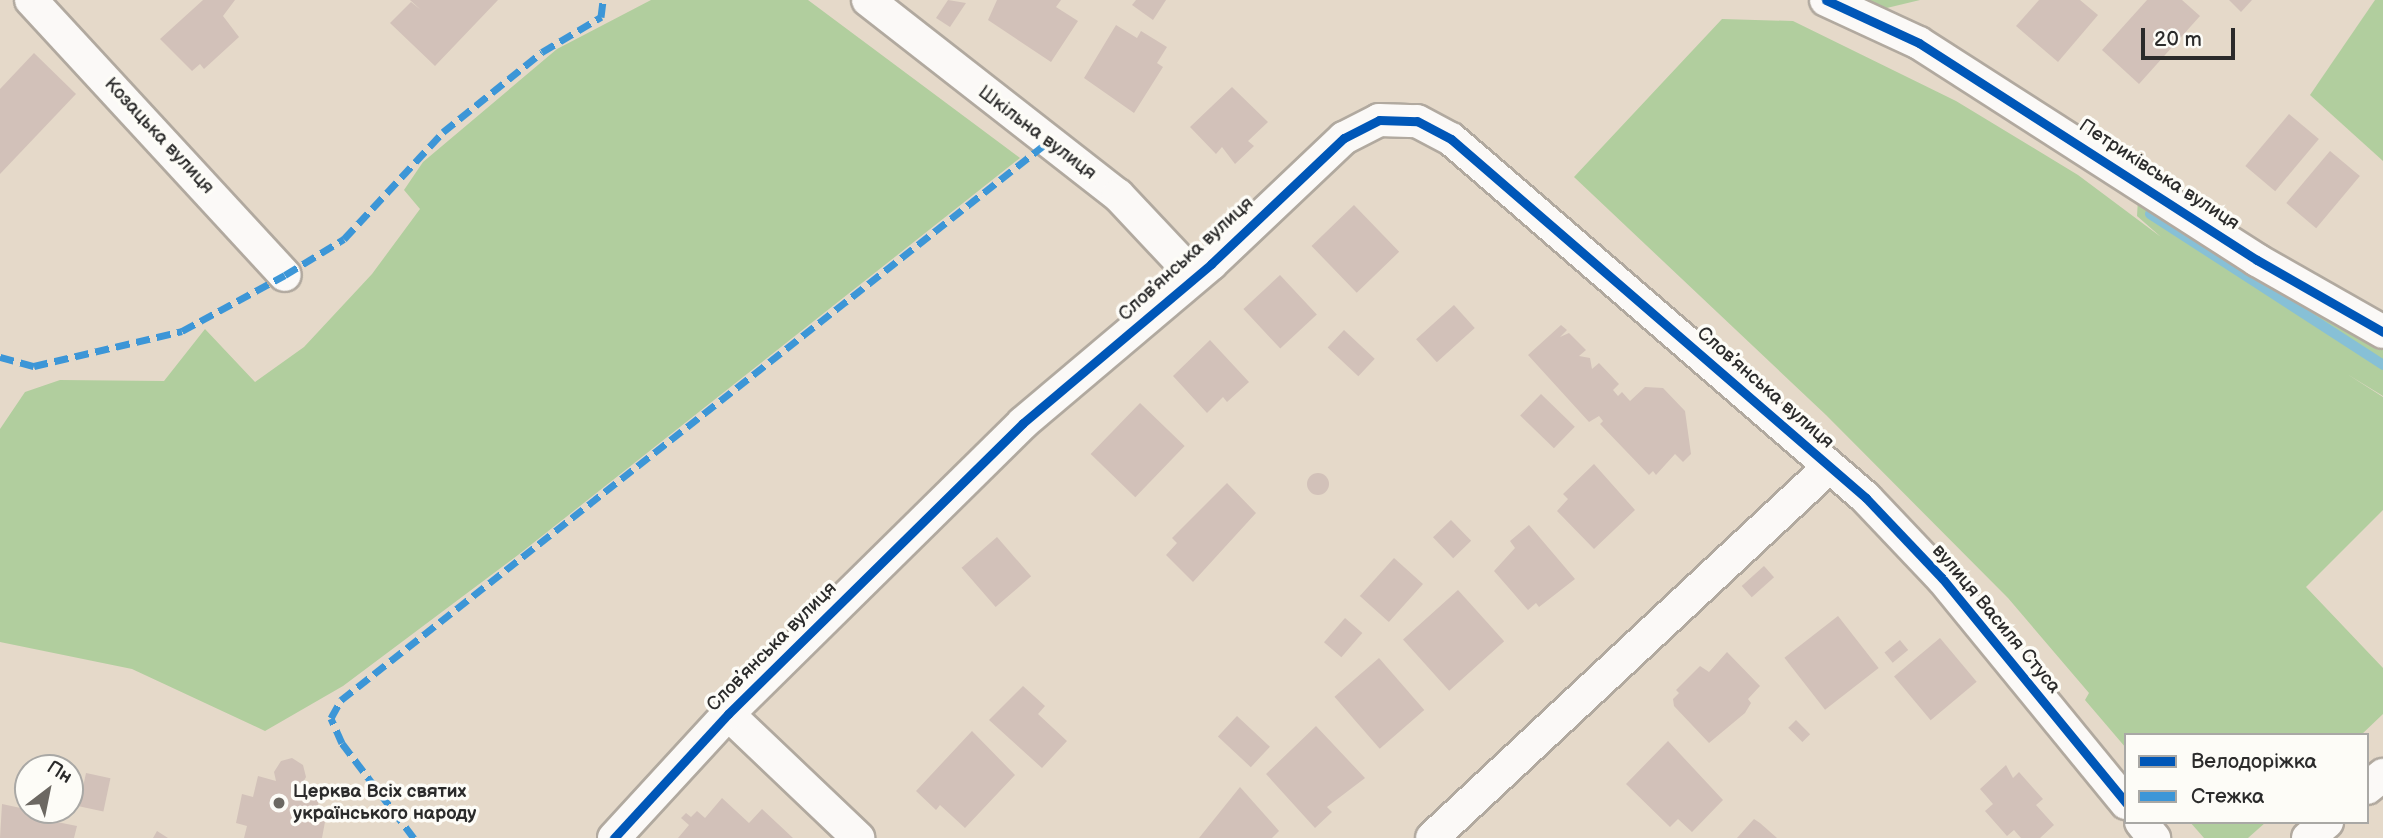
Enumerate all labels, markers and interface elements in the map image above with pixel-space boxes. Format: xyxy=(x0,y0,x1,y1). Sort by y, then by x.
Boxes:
scale bar xyxy=(2145,14,2240,58)
text: 20 m xyxy=(2154,27,2202,52)
street label: Козацька вулиця xyxy=(99,73,219,199)
street label: Шкільна вулиця xyxy=(973,81,1101,185)
street label: Петриківська вулиця xyxy=(2075,115,2243,235)
street label: Словʼянська вулиця xyxy=(1114,192,1258,326)
street label: Словʼянська вулиця xyxy=(1692,322,1838,454)
street label: вулиця Василя Стуса xyxy=(1927,540,2065,698)
street label: Словʼянська вулиця xyxy=(702,577,842,717)
legend xyxy=(2124,733,2369,824)
text: Велодоріжка xyxy=(2191,749,2317,774)
north arrow xyxy=(14,754,84,824)
text: Пн xyxy=(42,756,76,789)
place label: Церква Всіх святих українського народу xyxy=(293,781,477,825)
text: Стежка xyxy=(2191,784,2265,809)
marker: Церква Всіх святих українського народу xyxy=(271,795,287,811)

